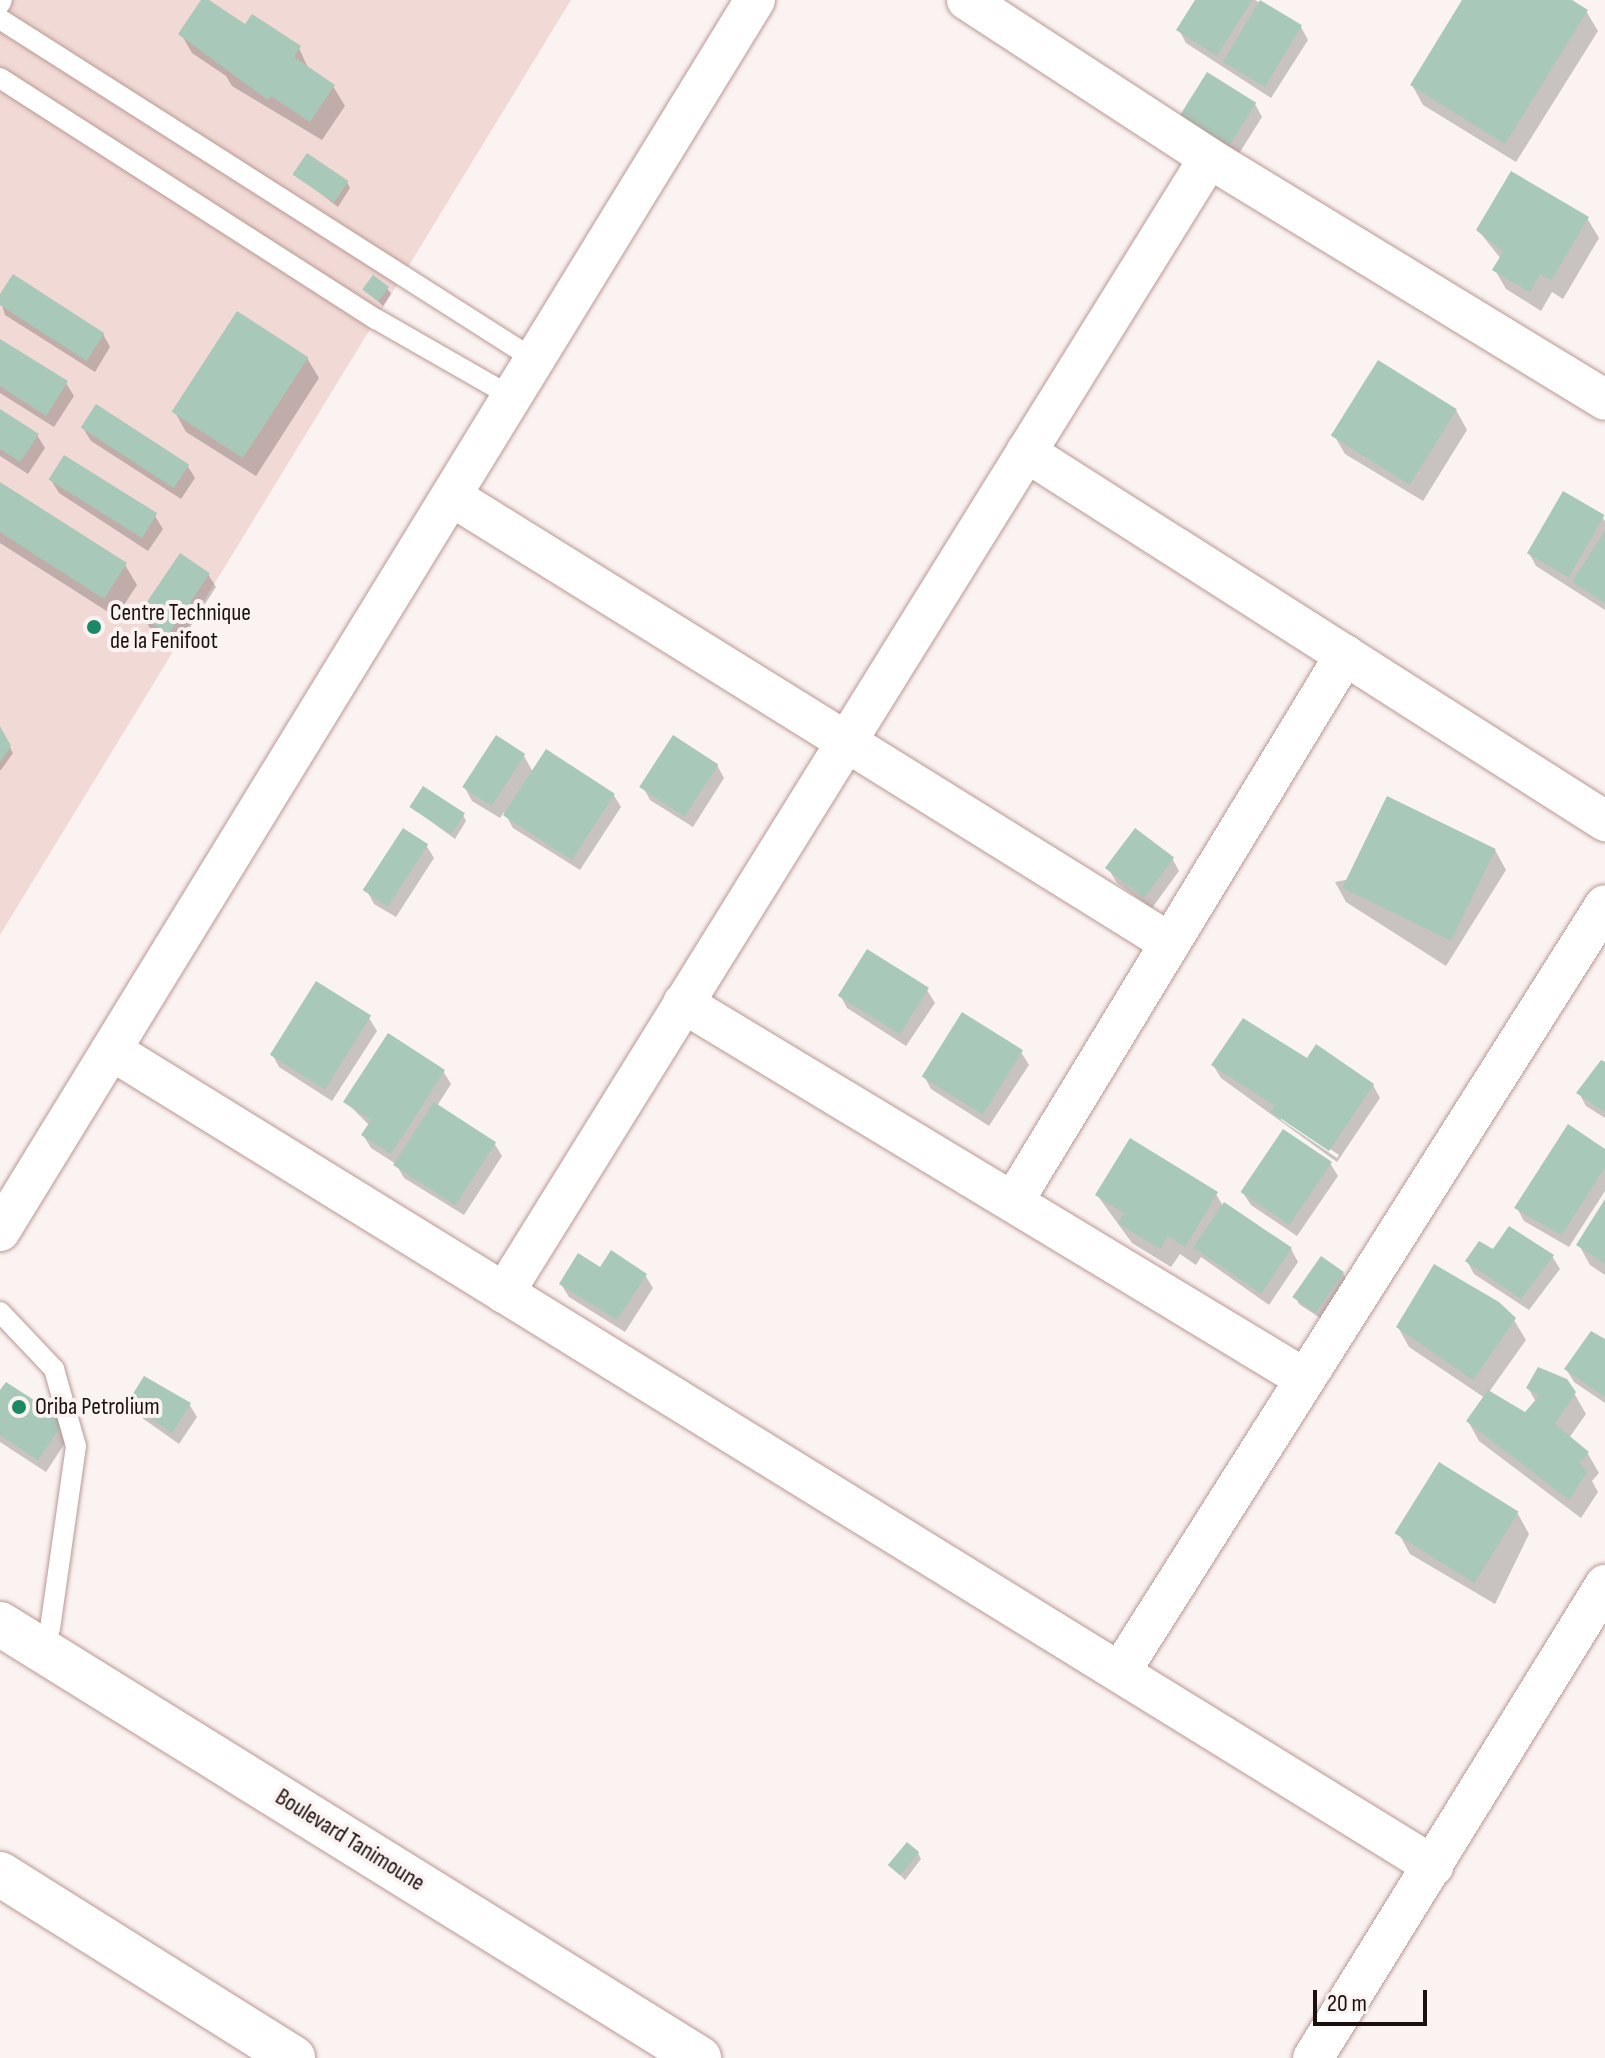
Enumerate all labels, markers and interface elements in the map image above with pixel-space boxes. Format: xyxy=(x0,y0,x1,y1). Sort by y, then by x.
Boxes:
place label: Centre Technique de la Fenifoot xyxy=(110,599,251,655)
marker: Centre Technique de la Fenifoot xyxy=(85,618,103,636)
place label: Oriba Petrolium xyxy=(35,1393,160,1421)
marker: Oriba Petrolium xyxy=(10,1398,28,1416)
street label: Boulevard Tanimoune xyxy=(270,1783,430,1897)
scale bar xyxy=(1317,1974,1431,2024)
text: 20 m xyxy=(1327,1989,1367,2018)

